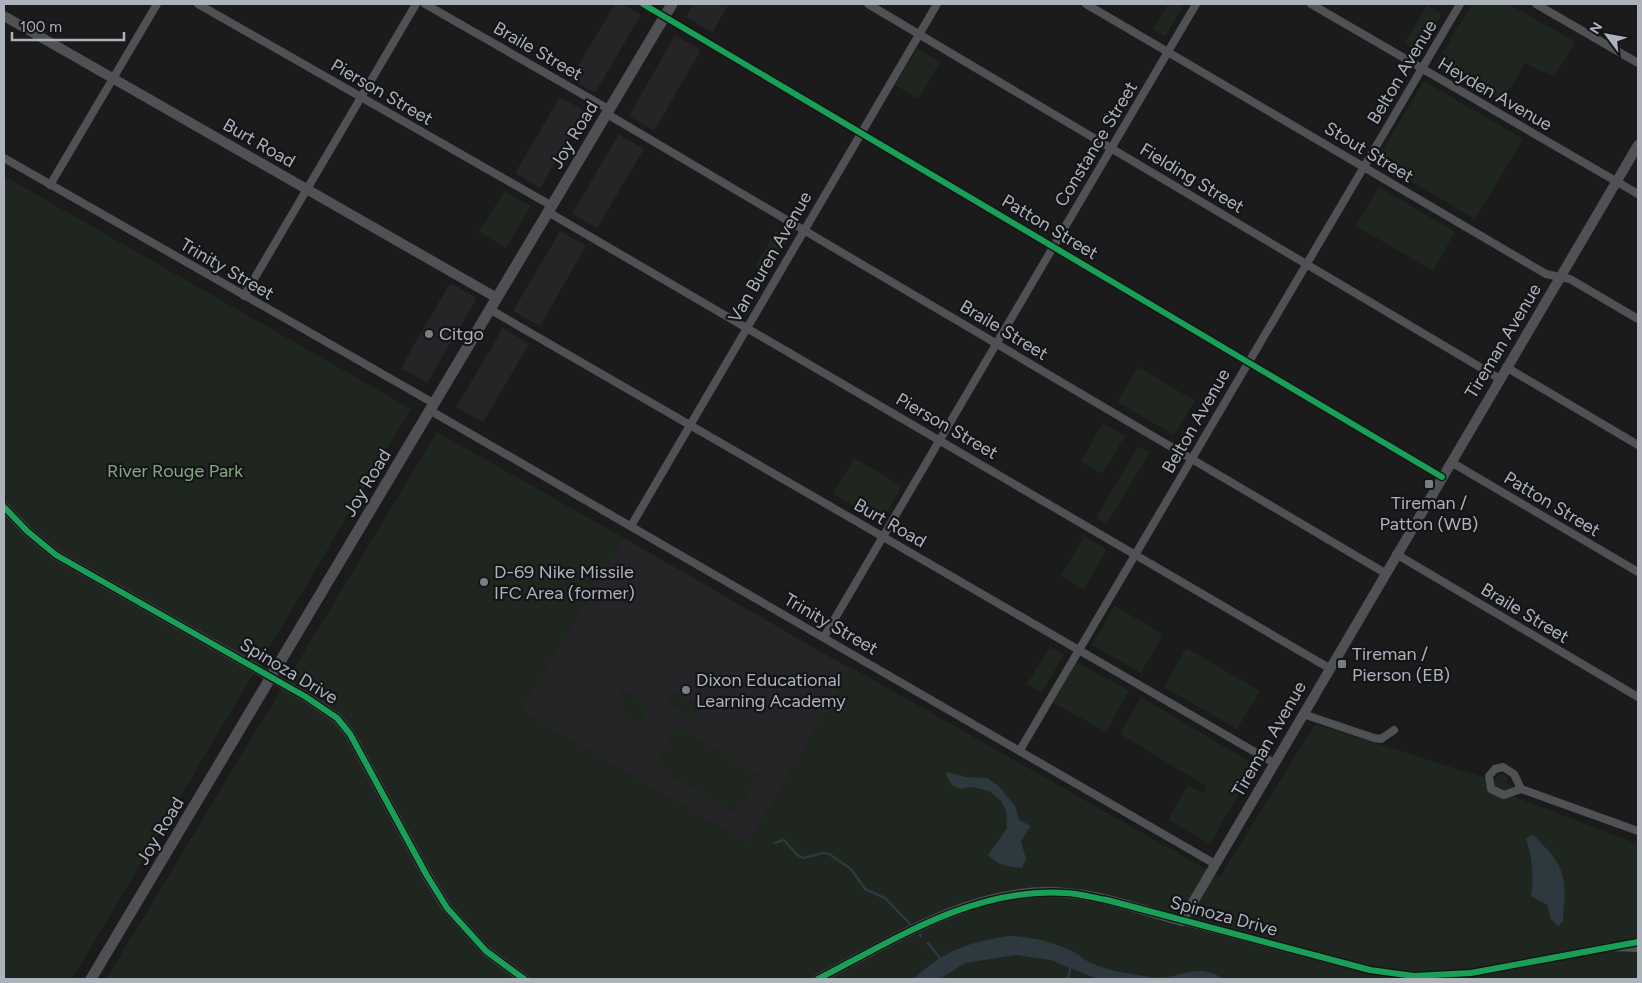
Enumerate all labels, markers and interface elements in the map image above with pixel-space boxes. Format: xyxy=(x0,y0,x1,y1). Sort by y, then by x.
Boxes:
scale bar xyxy=(12,10,125,42)
north arrow xyxy=(1582,10,1632,60)
street label: Belton Avenue xyxy=(1362,16,1442,128)
street label: Braile Street xyxy=(490,17,587,85)
text: 100 m xyxy=(20,18,62,36)
text: N xyxy=(1586,19,1606,37)
street label: Heyden Avenue xyxy=(1434,52,1556,136)
street label: Pierson Street xyxy=(327,54,437,130)
street label: Constance Street xyxy=(1050,77,1142,211)
street label: Joy Road xyxy=(545,97,603,173)
street label: Burt Road xyxy=(219,114,299,172)
street label: Stout Street xyxy=(1320,117,1418,187)
street label: Fielding Street xyxy=(1136,138,1248,218)
street label: Van Buren Avenue xyxy=(724,187,817,326)
street label: Patton Street xyxy=(998,190,1102,264)
street label: Trinity Street xyxy=(176,233,278,305)
street label: Tireman Avenue xyxy=(1460,280,1546,402)
street label: Braile Street xyxy=(956,295,1052,365)
place label: Citgo xyxy=(439,323,484,345)
marker: Citgo xyxy=(423,328,435,340)
street label: Belton Avenue xyxy=(1157,365,1235,477)
street label: Pierson Street xyxy=(892,388,1002,464)
street label: Joy Road xyxy=(338,445,396,521)
park label: River Rouge Park xyxy=(107,460,243,482)
street label: Patton Street xyxy=(1500,467,1604,541)
marker: Tireman / Patton (WB) xyxy=(1423,478,1435,490)
place label: Tireman / Patton (WB) xyxy=(1380,492,1478,535)
street label: Burt Road xyxy=(850,494,930,552)
place label: D-69 Nike Missile IFC Area (former) xyxy=(494,561,635,604)
marker: D-69 Nike Missile IFC Area (former) xyxy=(478,576,490,588)
street label: Braile Street xyxy=(1477,578,1573,648)
street label: Trinity Street xyxy=(780,588,882,660)
street label: Spinoza Drive xyxy=(236,633,342,709)
place label: Tireman / Pierson (EB) xyxy=(1352,643,1450,686)
marker: Tireman / Pierson (EB) xyxy=(1336,658,1348,670)
place label: Dixon Educational Learning Academy xyxy=(696,669,846,712)
street label: Tireman Avenue xyxy=(1227,677,1311,801)
marker: Dixon Educational Learning Academy xyxy=(680,684,692,696)
street label: Joy Road xyxy=(131,793,189,869)
street label: Spinoza Drive xyxy=(1168,891,1280,941)

